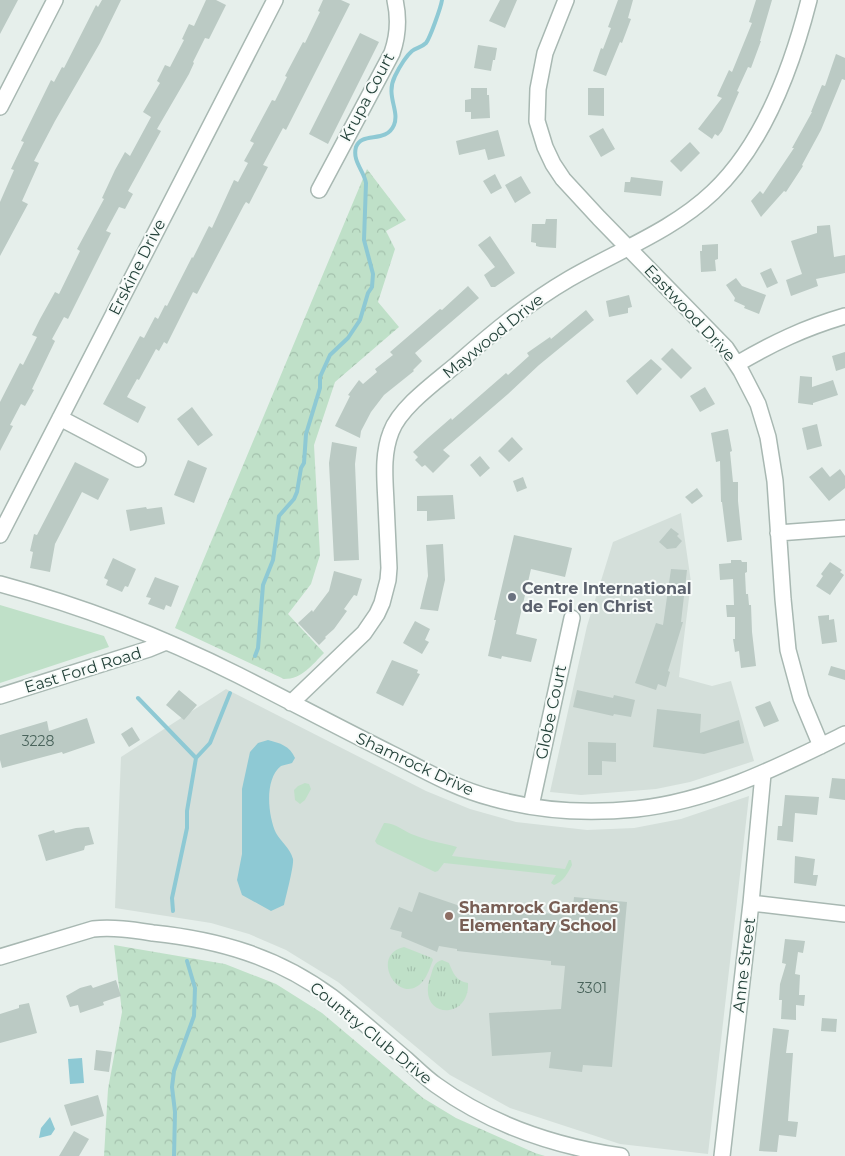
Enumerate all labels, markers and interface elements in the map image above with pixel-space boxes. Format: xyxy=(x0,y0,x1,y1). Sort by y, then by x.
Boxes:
street label: Krupa Court xyxy=(336,49,399,145)
street label: Erskine Drive xyxy=(105,216,169,318)
street label: Eastwood Drive xyxy=(640,261,740,365)
street label: Maywood Drive xyxy=(439,290,547,382)
place label: Centre International de Foi en Christ xyxy=(522,579,692,616)
marker: Centre International de Foi en Christ xyxy=(506,591,518,603)
street label: East Ford Road xyxy=(22,643,144,697)
street label: Globe Court xyxy=(532,662,570,761)
street label: Shamrock Drive xyxy=(353,728,477,800)
house number: 3228 xyxy=(22,732,54,750)
place label: Shamrock Gardens Elementary School xyxy=(459,898,619,935)
marker: Shamrock Gardens Elementary School xyxy=(443,910,455,922)
street label: Anne Street xyxy=(729,916,759,1013)
street label: Country Club Drive xyxy=(306,978,436,1088)
house number: 3301 xyxy=(577,979,607,997)

